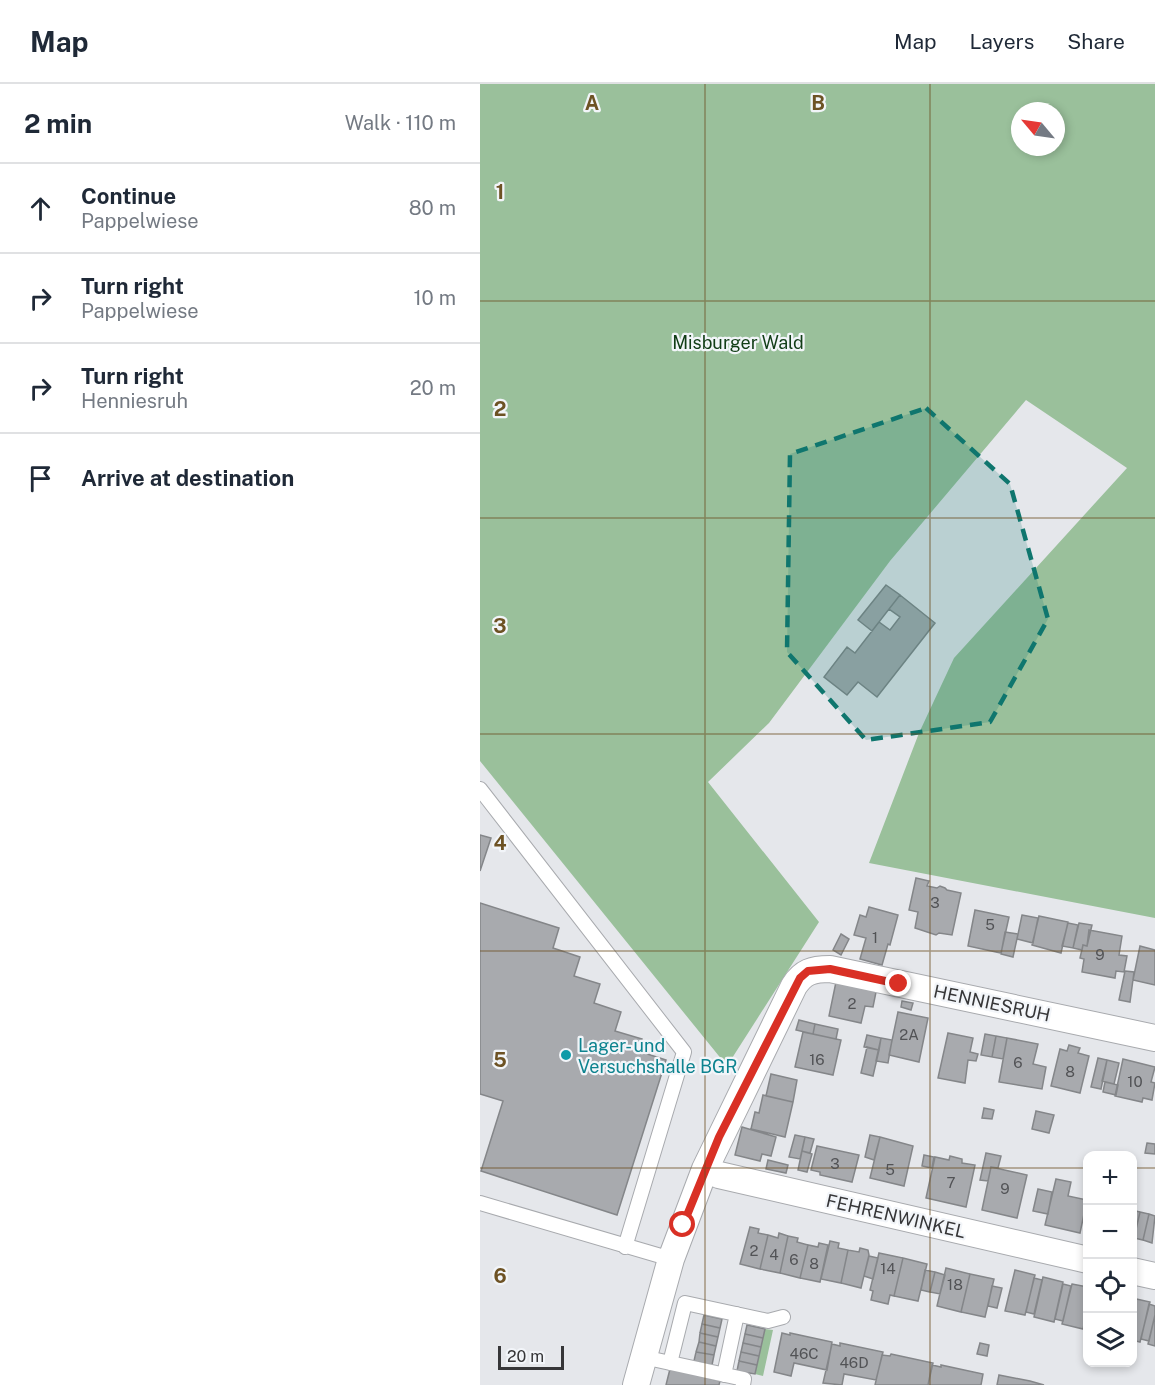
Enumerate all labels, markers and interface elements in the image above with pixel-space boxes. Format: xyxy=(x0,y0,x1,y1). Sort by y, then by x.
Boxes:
text: Map xyxy=(30,25,89,58)
text: Map xyxy=(894,29,937,54)
text: Layers xyxy=(970,29,1034,54)
text: Share xyxy=(1067,29,1125,54)
text: A xyxy=(585,91,599,115)
text: B xyxy=(811,91,825,115)
north arrow xyxy=(1011,102,1065,156)
text: 2 min xyxy=(24,108,92,139)
text: Walk · 110 m xyxy=(345,111,456,135)
text: 1 xyxy=(496,180,504,204)
text: Continue xyxy=(81,183,176,209)
icon: ahead xyxy=(24,192,57,225)
text: 80 m xyxy=(409,196,456,220)
text: Pappelwiese xyxy=(81,209,199,233)
text: Turn right xyxy=(81,273,184,299)
icon: right xyxy=(24,282,57,315)
text: 10 m xyxy=(413,286,456,310)
text: Pappelwiese xyxy=(81,299,199,323)
park label: Misburger Wald xyxy=(672,332,804,353)
text: Turn right xyxy=(81,363,184,389)
icon: right xyxy=(24,372,57,405)
text: 20 m xyxy=(410,376,456,400)
text: Henniesruh xyxy=(81,389,188,413)
text: 2 xyxy=(494,397,506,421)
icon: arrive xyxy=(24,462,57,495)
text: Arrive at destination xyxy=(81,465,294,491)
text: 3 xyxy=(493,614,507,638)
text: 4 xyxy=(493,831,507,855)
house number: 3 xyxy=(930,894,940,911)
house number: 5 xyxy=(985,916,995,933)
house number: 1 xyxy=(872,929,878,946)
house number: 9 xyxy=(1095,946,1105,963)
route end xyxy=(885,970,911,996)
street label: HENNIESRUH xyxy=(932,980,1052,1026)
house number: 2 xyxy=(848,995,857,1012)
house number: 2A xyxy=(899,1026,919,1043)
place label: Lager- und Versuchshalle BGR xyxy=(578,1035,737,1077)
text: 5 xyxy=(493,1048,507,1072)
marker: Lager- und Versuchshalle BGR xyxy=(559,1048,573,1062)
house number: 16 xyxy=(809,1051,825,1068)
house number: 6 xyxy=(1013,1054,1023,1071)
house number: 8 xyxy=(1065,1063,1075,1080)
house number: 10 xyxy=(1127,1073,1143,1090)
map controls xyxy=(1083,1151,1137,1367)
button: + xyxy=(1083,1151,1137,1205)
house number: 3 xyxy=(830,1155,840,1172)
house number: 5 xyxy=(885,1161,895,1178)
house number: 7 xyxy=(946,1174,956,1191)
house number: 9 xyxy=(1000,1180,1010,1197)
street label: FEHRENWINKEL xyxy=(824,1190,968,1242)
button: − xyxy=(1083,1205,1137,1259)
route start xyxy=(669,1211,695,1237)
house number: 2 xyxy=(750,1242,759,1259)
house number: 4 xyxy=(769,1246,779,1263)
house number: 6 xyxy=(789,1251,799,1268)
house number: 8 xyxy=(809,1255,819,1272)
button: locate xyxy=(1083,1259,1137,1313)
house number: 14 xyxy=(880,1260,896,1277)
text: 6 xyxy=(493,1264,507,1288)
house number: 18 xyxy=(947,1276,963,1293)
button: layers xyxy=(1083,1313,1137,1367)
scale bar xyxy=(498,1343,564,1370)
house number: 46C xyxy=(789,1345,819,1362)
text: 20 m xyxy=(507,1347,544,1366)
house number: 46D xyxy=(839,1354,869,1371)

